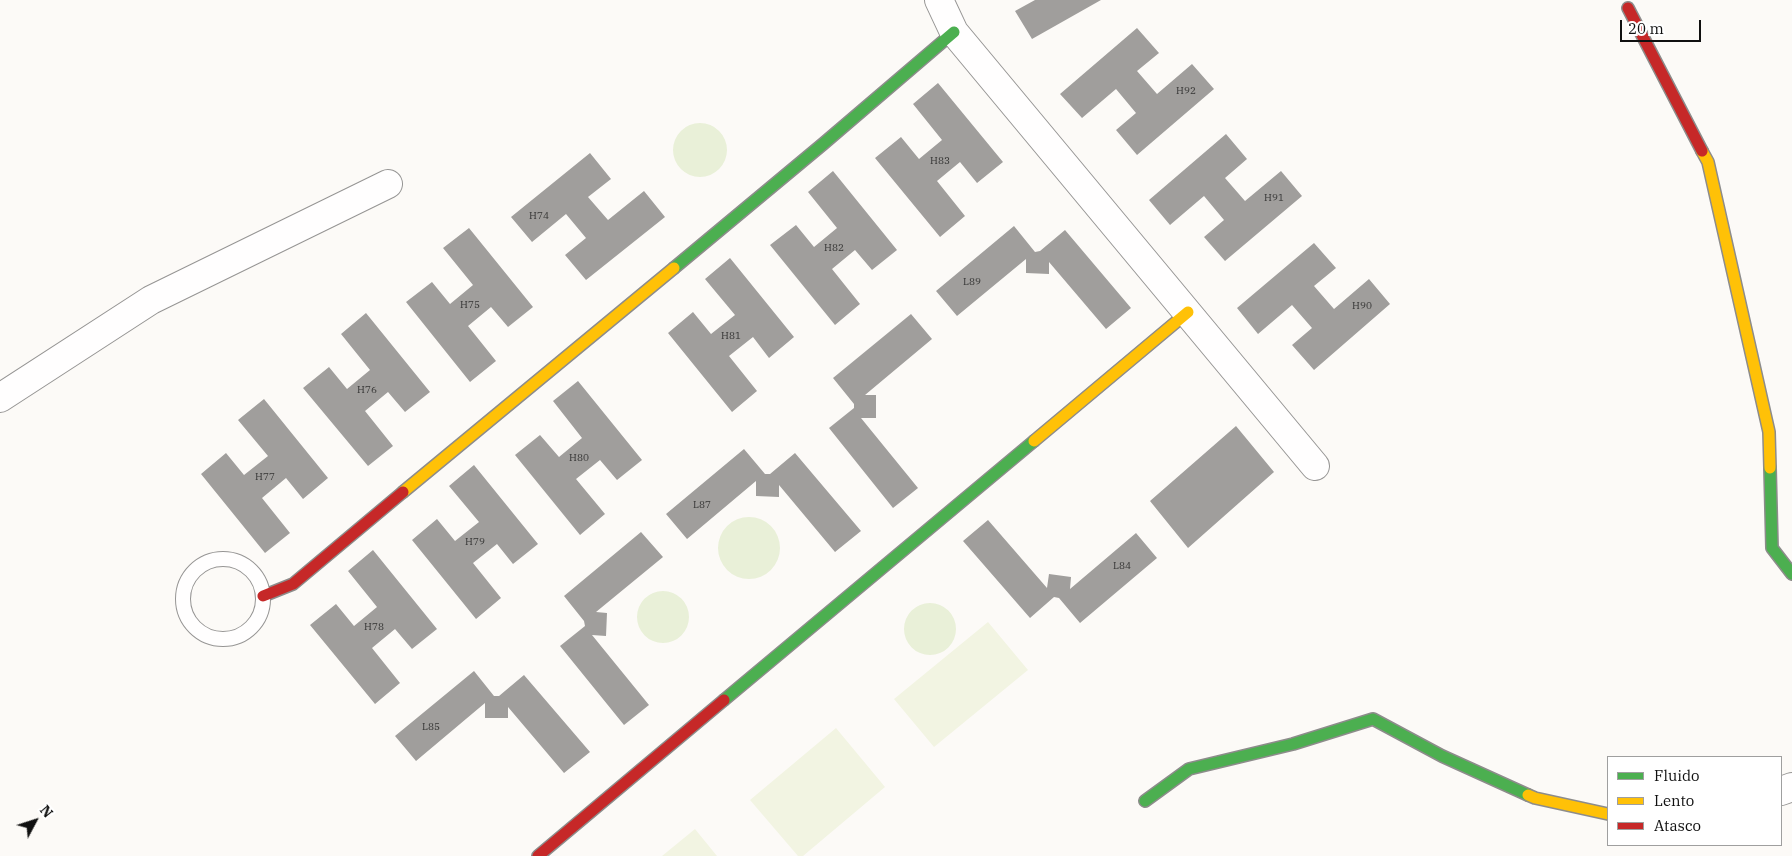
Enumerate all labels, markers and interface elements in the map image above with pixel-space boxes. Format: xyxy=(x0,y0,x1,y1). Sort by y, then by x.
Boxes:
scale bar xyxy=(1622,10,1703,42)
text: 20 m xyxy=(1628,19,1664,38)
house number: H92 xyxy=(1176,85,1196,97)
house number: H83 xyxy=(930,155,950,167)
house number: H91 xyxy=(1264,192,1284,204)
house number: H74 xyxy=(529,210,549,222)
house number: H82 xyxy=(824,242,844,254)
house number: L89 xyxy=(963,276,981,288)
house number: H75 xyxy=(460,299,480,311)
house number: H90 xyxy=(1352,300,1372,312)
house number: H81 xyxy=(721,330,741,342)
house number: H76 xyxy=(357,384,377,396)
house number: H80 xyxy=(569,452,589,464)
house number: H77 xyxy=(255,471,275,483)
house number: L87 xyxy=(693,499,711,511)
house number: H79 xyxy=(465,536,485,548)
house number: L84 xyxy=(1113,560,1131,572)
house number: H78 xyxy=(364,621,384,633)
house number: L85 xyxy=(422,721,440,733)
legend xyxy=(1607,756,1782,846)
text: Fluido xyxy=(1654,766,1699,785)
text: Lento xyxy=(1654,791,1694,810)
north arrow xyxy=(10,796,60,846)
text: N xyxy=(36,801,57,821)
text: Atasco xyxy=(1654,816,1701,835)

